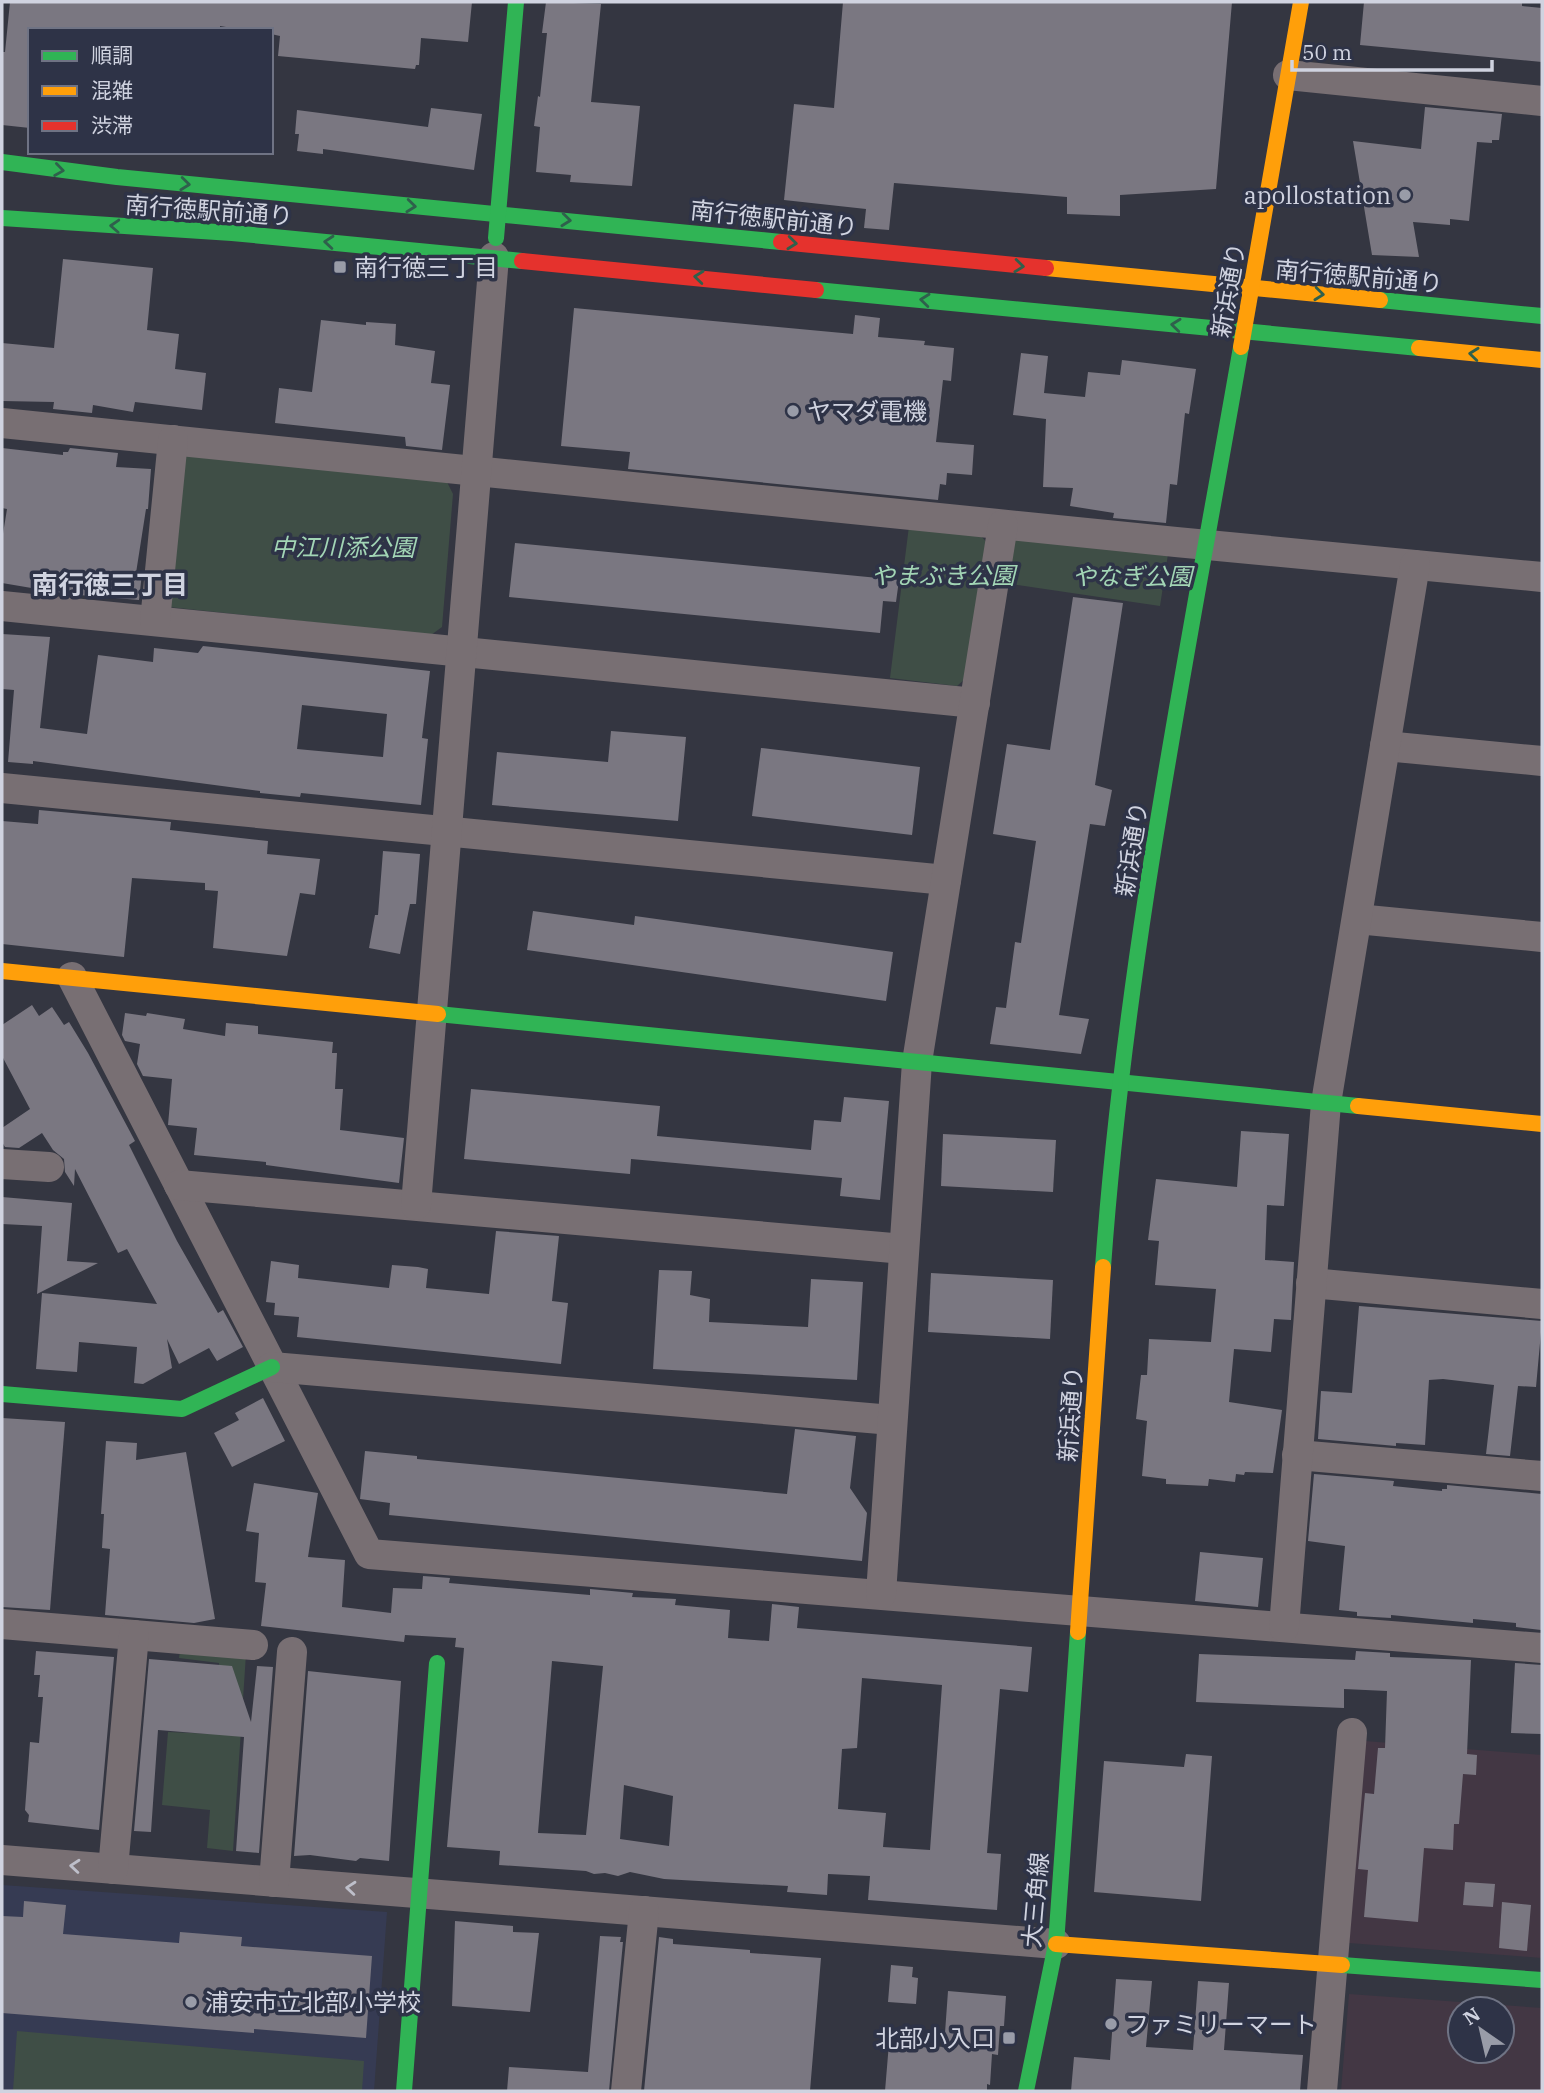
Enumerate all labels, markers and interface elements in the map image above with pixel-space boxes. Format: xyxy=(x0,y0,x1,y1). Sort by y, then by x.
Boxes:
legend xyxy=(28,28,273,154)
scale bar xyxy=(1292,28,1492,72)
text: 50 m xyxy=(1302,38,1352,66)
text: 順調 xyxy=(91,41,133,69)
text: 混雑 xyxy=(91,76,133,104)
text: 渋滞 xyxy=(91,111,133,139)
one-way arrow xyxy=(53,162,65,177)
one-way arrow xyxy=(179,176,191,191)
place label: apollostation xyxy=(1244,179,1391,211)
marker: apollostation xyxy=(1397,187,1413,203)
street label: 南行徳駅前通り xyxy=(124,188,294,232)
street label: 南行徳駅前通り xyxy=(689,193,859,243)
one-way arrow xyxy=(406,198,417,213)
one-way arrow xyxy=(560,213,572,228)
one-way arrow xyxy=(110,219,121,234)
one-way arrow xyxy=(323,235,334,250)
one-way arrow xyxy=(787,235,798,250)
street label: 新浜通り xyxy=(1204,240,1252,340)
place label: 南行徳三丁目 xyxy=(354,251,498,283)
street label: 南行徳駅前通り xyxy=(1274,253,1444,299)
one-way arrow xyxy=(1014,258,1025,273)
marker: 南行徳三丁目 xyxy=(332,259,348,275)
one-way arrow xyxy=(693,270,704,285)
one-way arrow xyxy=(1313,287,1324,302)
one-way arrow xyxy=(919,293,930,308)
one-way arrow xyxy=(1170,317,1182,332)
one-way arrow xyxy=(1469,346,1480,361)
place label: ヤマダ電機 xyxy=(807,395,927,427)
marker: ヤマダ電機 xyxy=(785,403,801,419)
park label: 中江川添公園 xyxy=(271,531,418,563)
park label: やまぶき公園 xyxy=(871,559,1018,591)
park label: やなぎ公園 xyxy=(1072,560,1195,592)
district label: 南行徳三丁目 xyxy=(32,567,188,601)
street label: 新浜通り xyxy=(1108,799,1154,899)
street label: 新浜通り xyxy=(1051,1365,1089,1463)
street label: 大三角線 xyxy=(1015,1851,1055,1949)
one-way arrow xyxy=(69,1859,80,1874)
one-way arrow xyxy=(345,1881,356,1896)
place label: 浦安市立北部小学校 xyxy=(205,1986,421,2018)
marker: 浦安市立北部小学校 xyxy=(183,1994,199,2010)
north arrow xyxy=(1446,1995,1516,2065)
text: N xyxy=(1459,2002,1484,2030)
place label: ファミリーマート xyxy=(1125,2008,1317,2040)
marker: ファミリーマート xyxy=(1103,2016,1119,2032)
place label: 北部小入口 xyxy=(875,2022,995,2054)
marker: 北部小入口 xyxy=(1001,2030,1017,2046)

